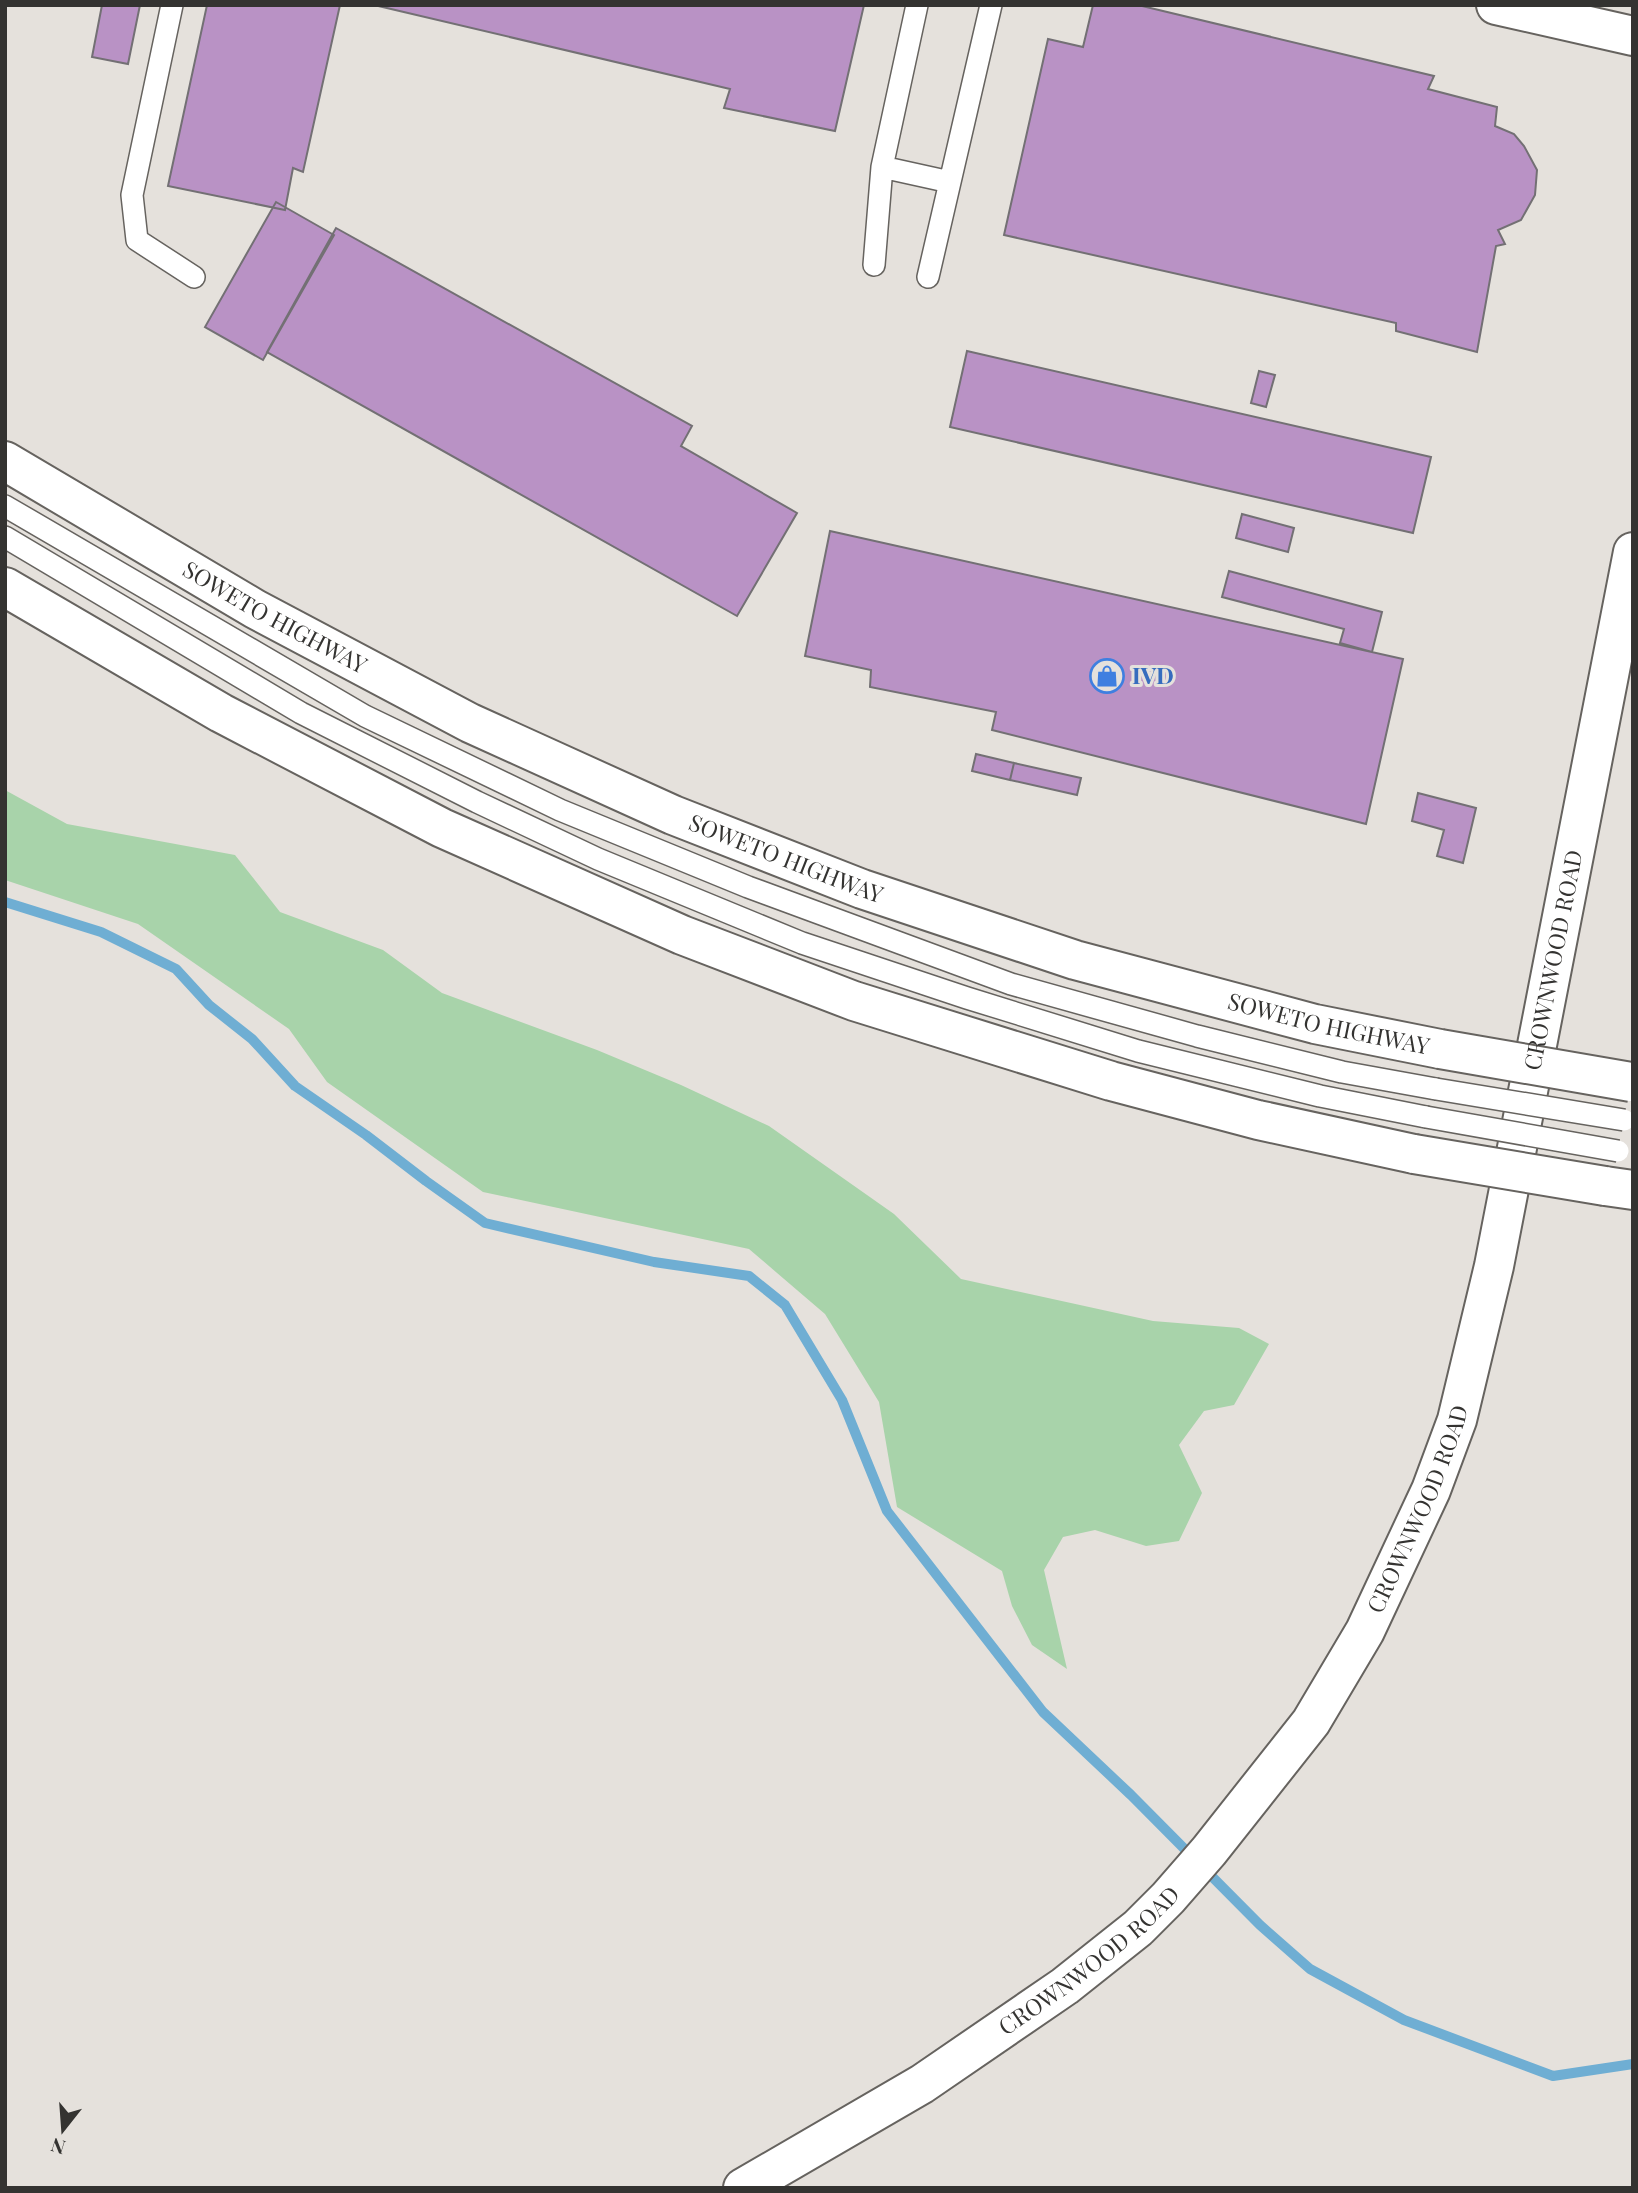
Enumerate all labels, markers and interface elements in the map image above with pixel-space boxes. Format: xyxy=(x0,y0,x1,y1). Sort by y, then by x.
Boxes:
street label: SOWETO HIGHWAY xyxy=(178,553,373,680)
shop icon: IVD xyxy=(1088,657,1126,695)
place label: IVD xyxy=(1132,659,1174,690)
street label: SOWETO HIGHWAY xyxy=(685,806,888,909)
street label: CROWNWOOD ROAD xyxy=(1515,847,1589,1073)
street label: SOWETO HIGHWAY xyxy=(1225,984,1433,1061)
street label: CROWNWOOD ROAD xyxy=(1359,1402,1474,1617)
street label: CROWNWOOD ROAD xyxy=(992,1879,1186,2041)
north arrow xyxy=(28,2095,98,2165)
text: N xyxy=(47,2133,68,2162)

